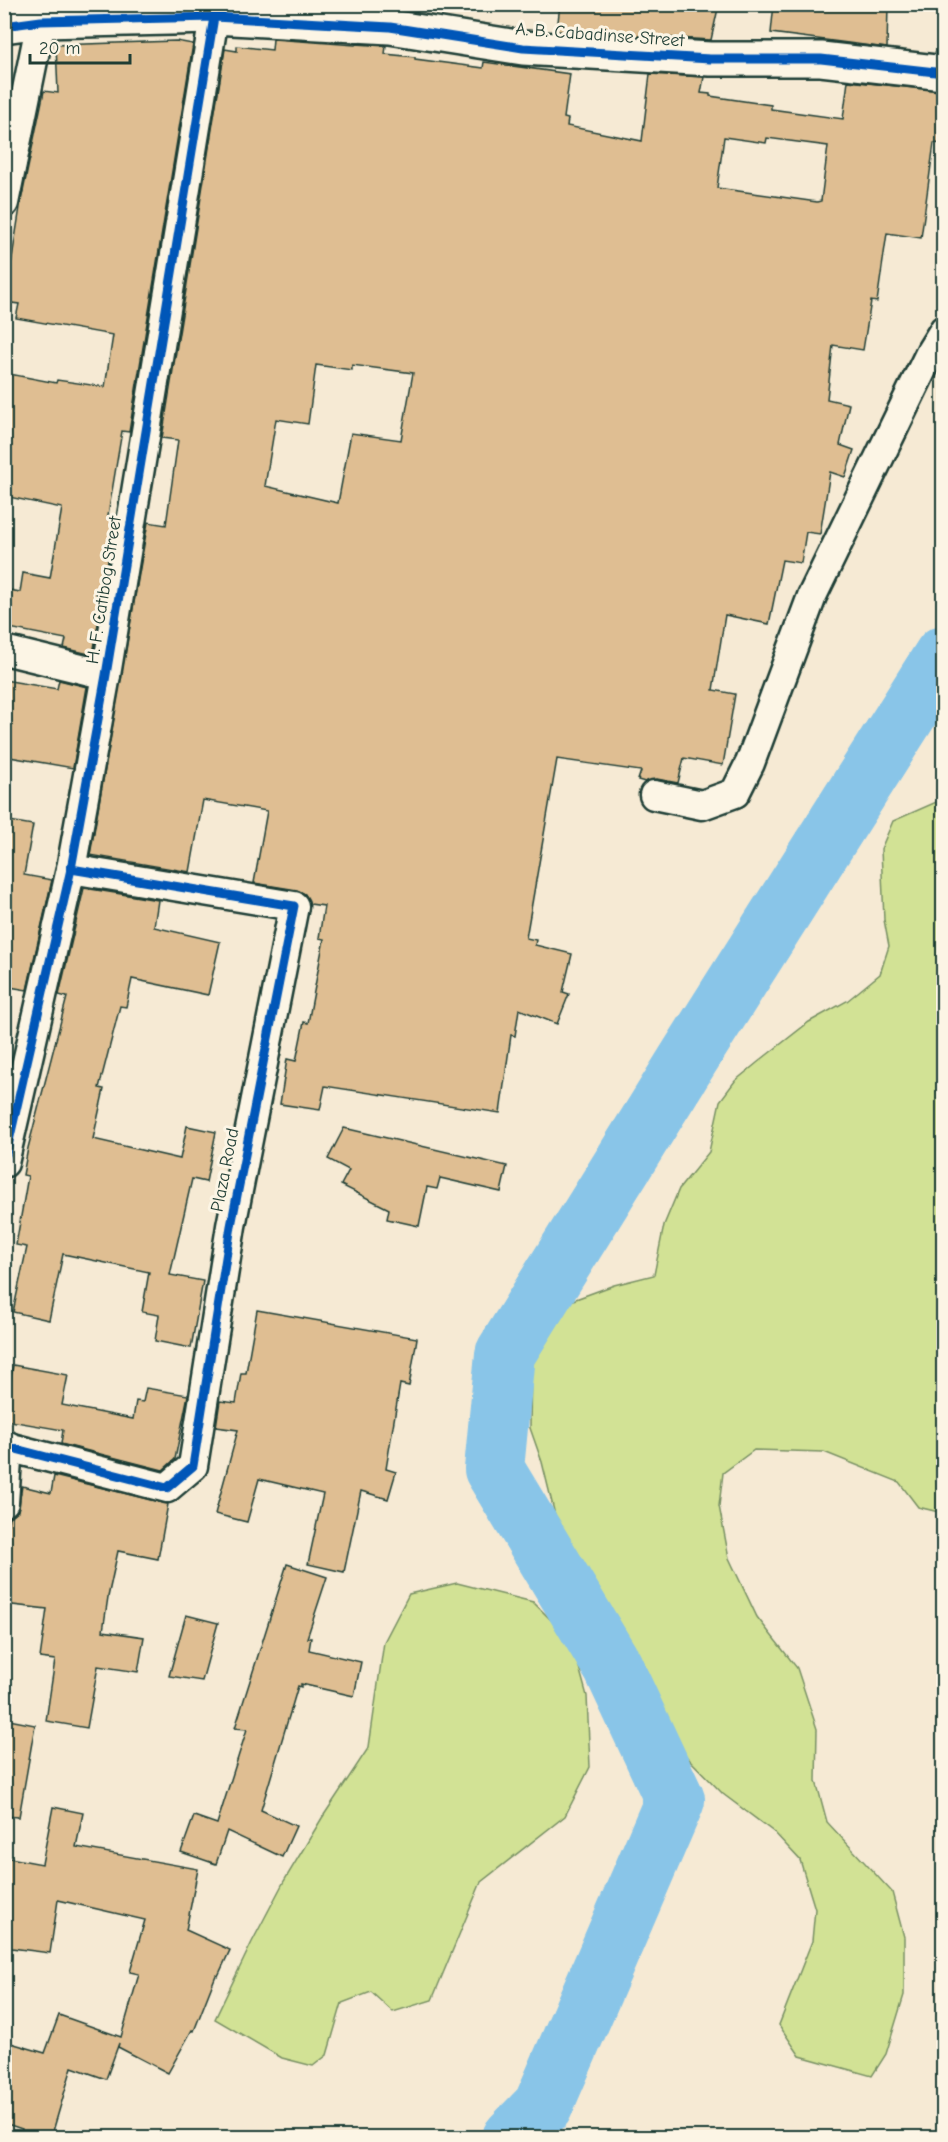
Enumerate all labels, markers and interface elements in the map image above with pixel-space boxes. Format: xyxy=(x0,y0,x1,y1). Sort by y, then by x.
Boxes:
street label: A. B. Cabadinse Street xyxy=(515,19,686,51)
scale bar xyxy=(30,27,130,65)
text: 20 m xyxy=(39,38,80,59)
street label: H. F. Catibog Street xyxy=(82,514,126,665)
street label: Plaza Road xyxy=(207,1126,243,1214)

